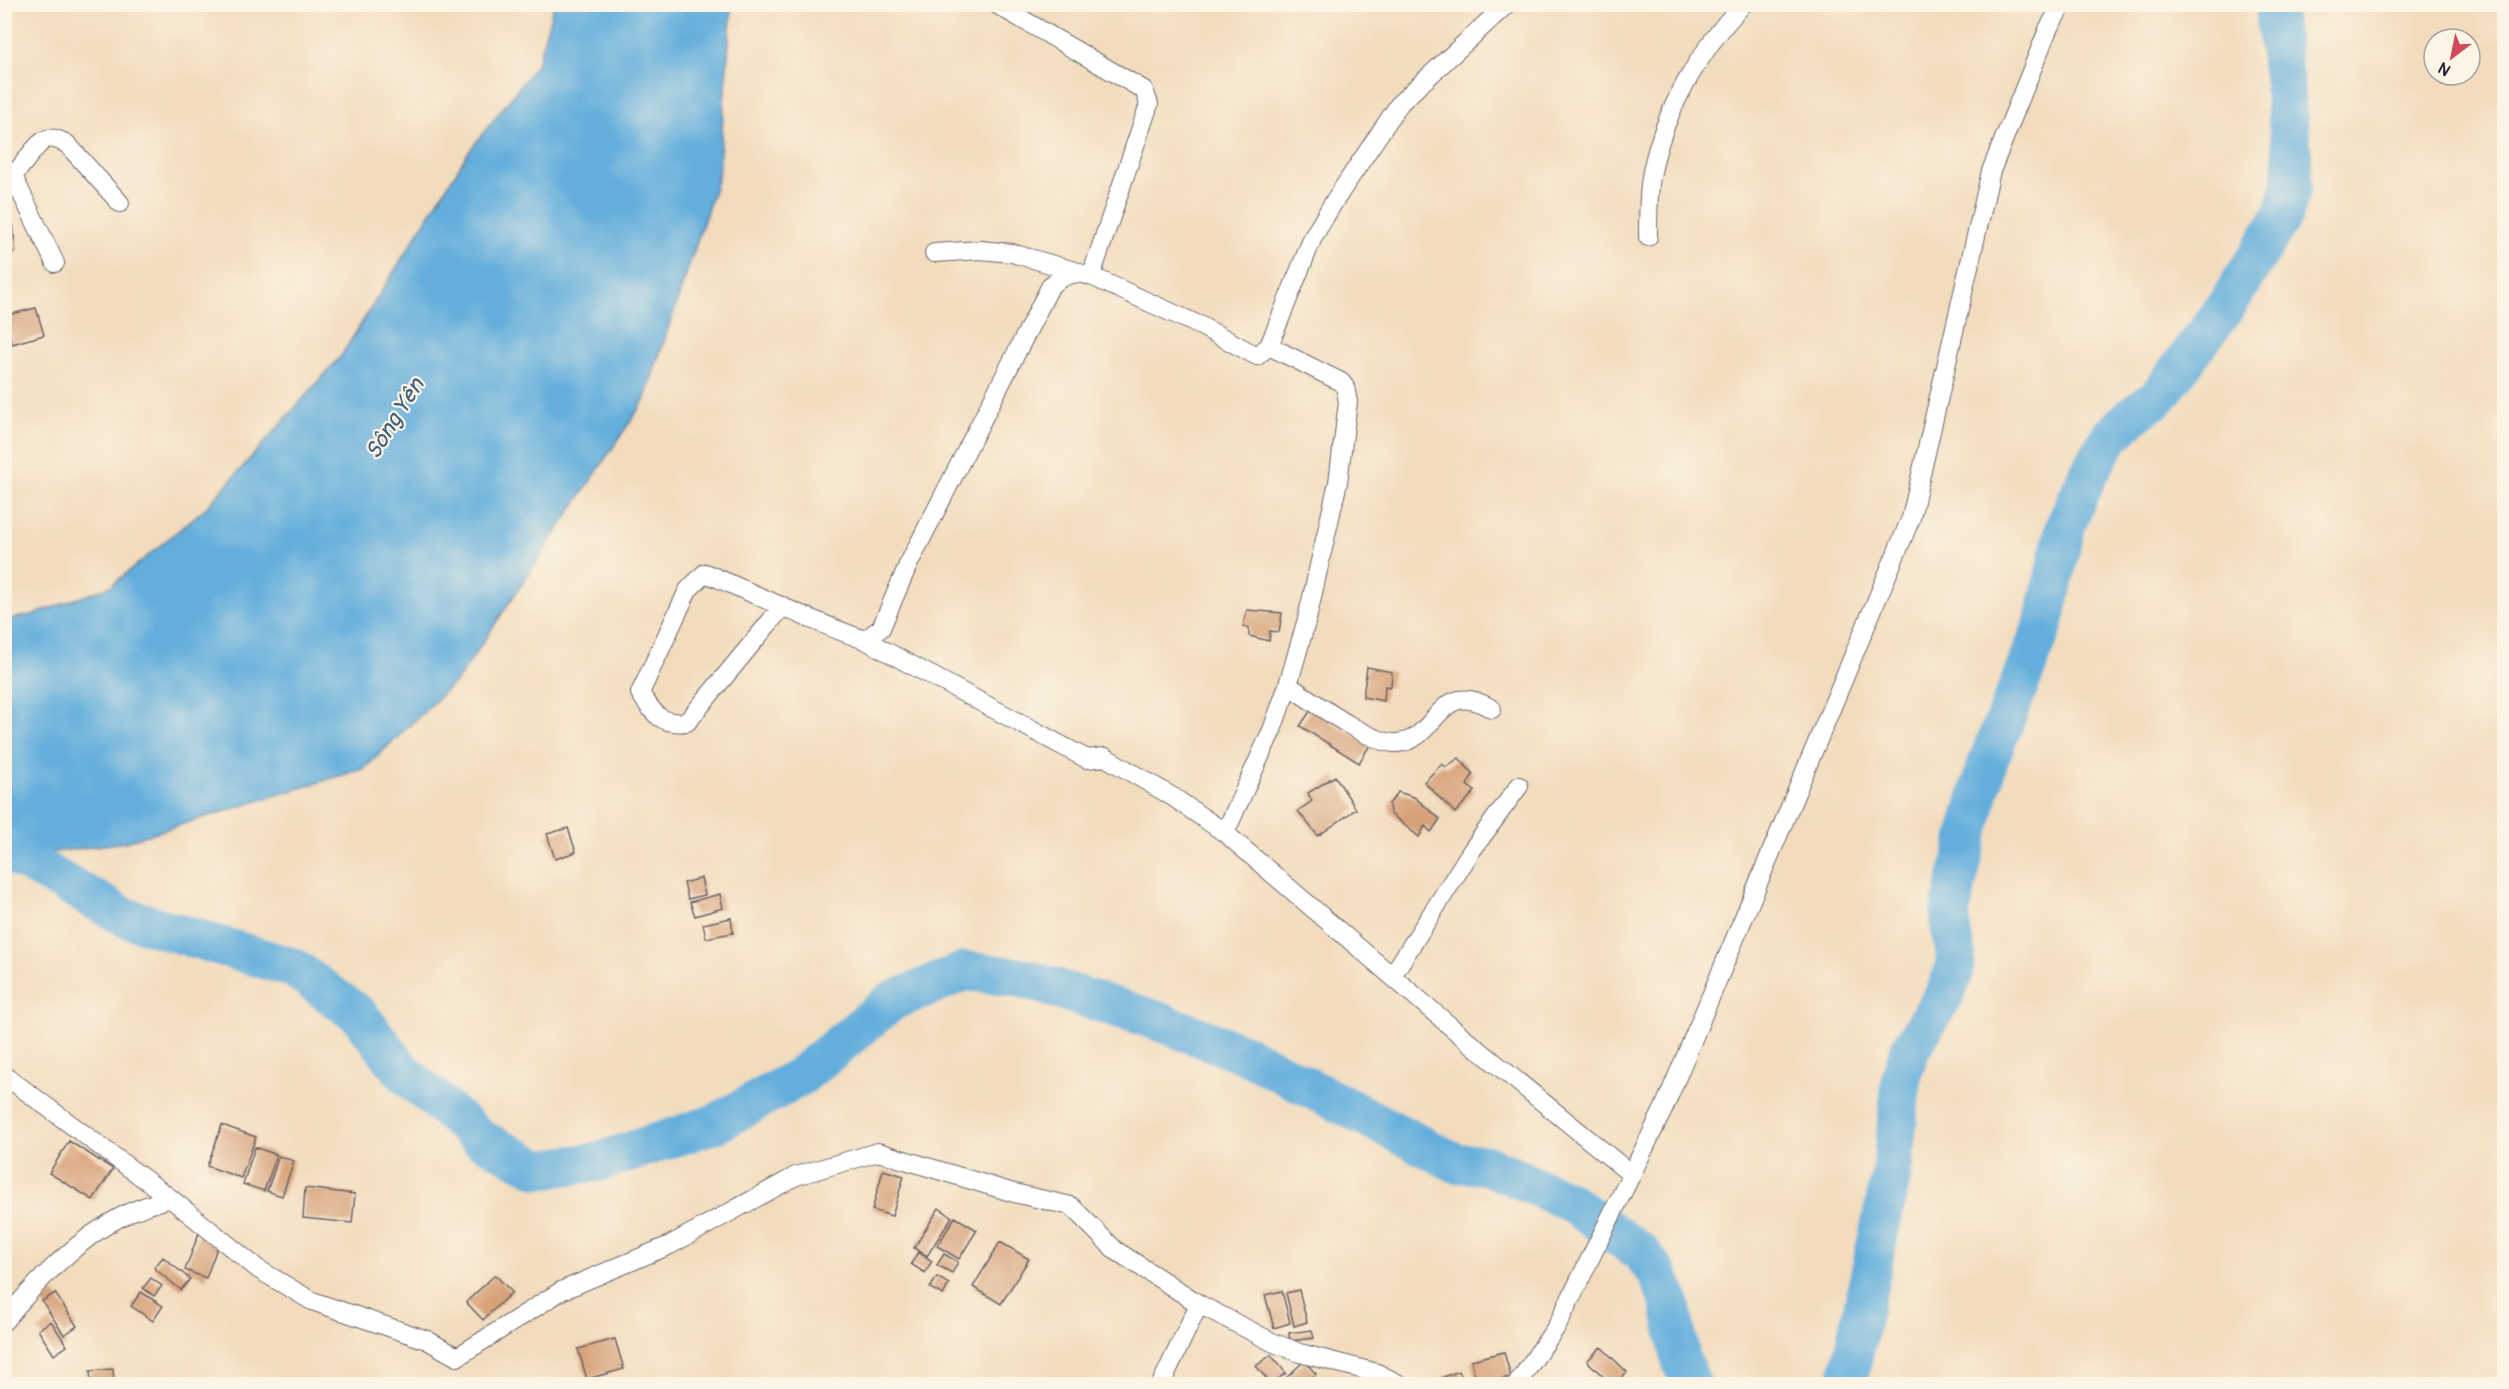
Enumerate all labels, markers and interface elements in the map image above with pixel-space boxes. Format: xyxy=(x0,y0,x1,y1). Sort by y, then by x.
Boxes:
north arrow xyxy=(2422,27,2482,87)
text: N xyxy=(2435,57,2454,80)
water label: Sông Yên xyxy=(359,372,431,464)

